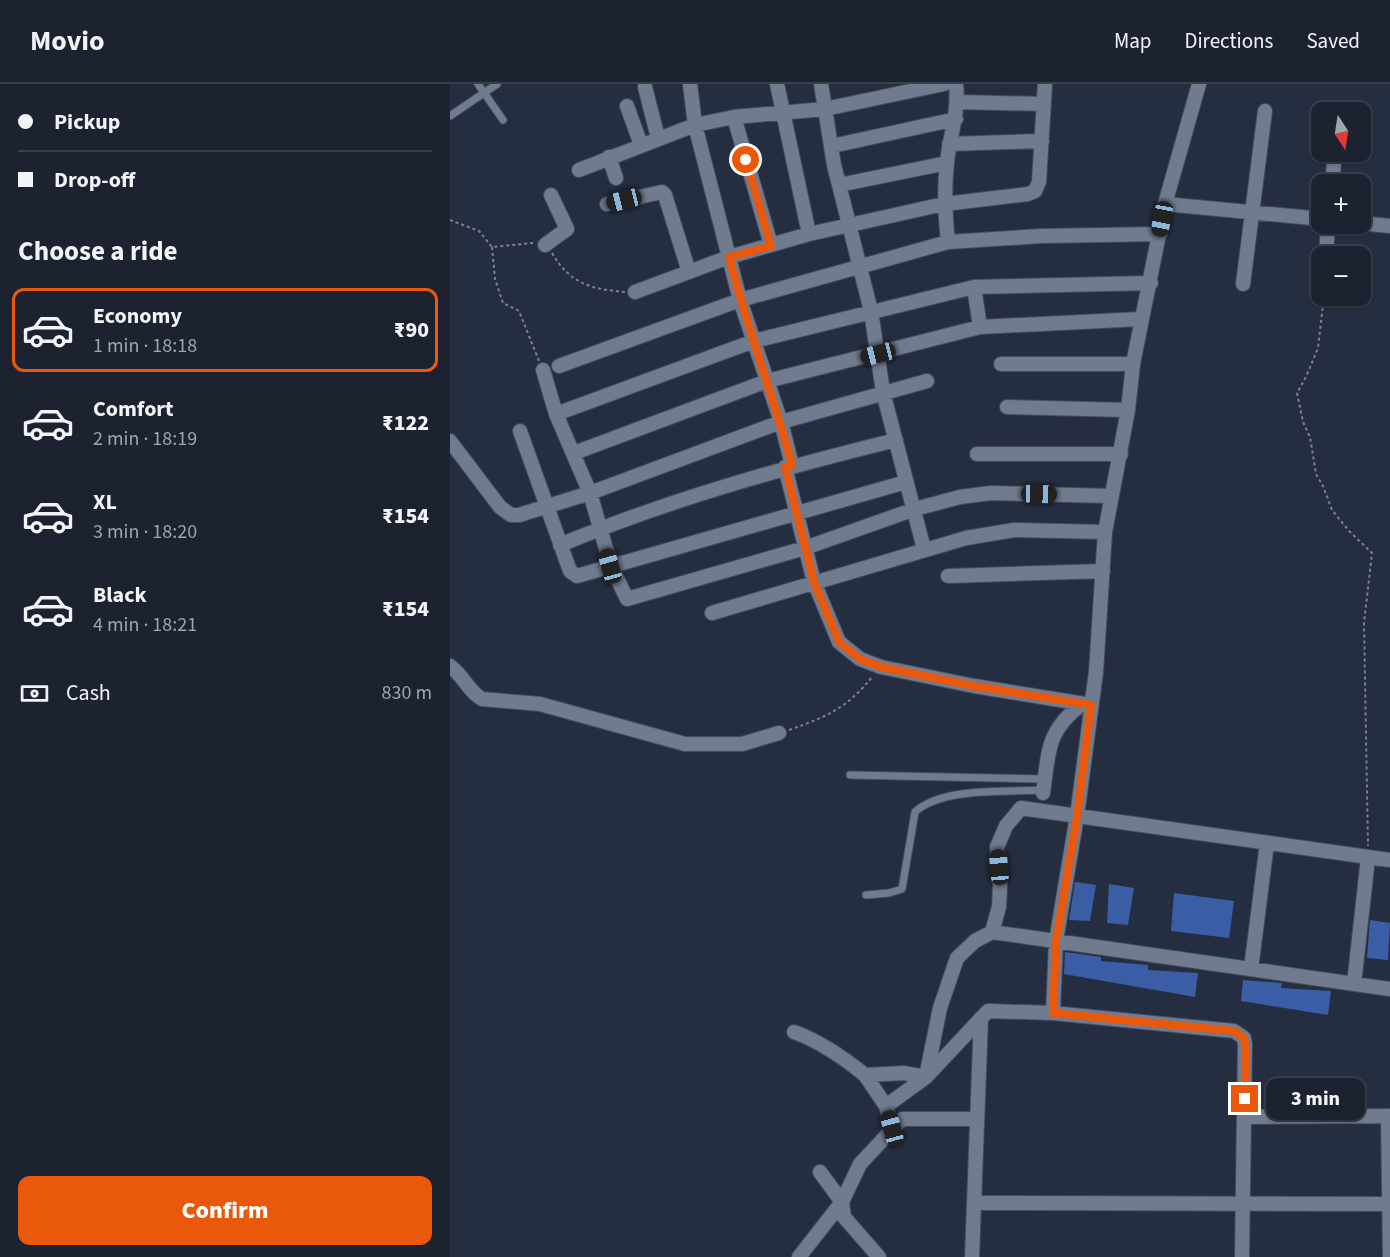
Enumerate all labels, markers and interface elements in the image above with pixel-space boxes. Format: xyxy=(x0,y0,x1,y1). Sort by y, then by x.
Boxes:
text: Movio xyxy=(30,21,105,61)
text: Map xyxy=(1114,26,1152,56)
text: Directions xyxy=(1185,26,1273,56)
text: Saved xyxy=(1306,26,1360,56)
north arrow xyxy=(1311,102,1371,162)
map controls xyxy=(1311,102,1371,306)
text: Pickup xyxy=(54,106,120,138)
route start xyxy=(732,146,759,173)
text: Drop-off xyxy=(54,164,135,196)
button: + xyxy=(1311,174,1371,234)
car xyxy=(604,187,644,213)
car xyxy=(1150,200,1174,238)
text: Choose a ride xyxy=(18,232,178,271)
button: − xyxy=(1311,246,1371,306)
text: Economy xyxy=(93,300,182,332)
icon: car xyxy=(21,303,75,357)
text: ₹90 xyxy=(394,314,429,346)
text: 1 min · 18:18 xyxy=(93,332,197,360)
car xyxy=(858,341,898,367)
text: Comfort xyxy=(93,393,174,425)
icon: car xyxy=(21,396,75,450)
text: ₹122 xyxy=(382,407,429,439)
text: 2 min · 18:19 xyxy=(93,425,197,453)
car xyxy=(1021,485,1057,503)
text: XL xyxy=(93,486,117,518)
icon: car xyxy=(21,489,75,543)
text: ₹154 xyxy=(382,500,429,532)
text: 3 min · 18:20 xyxy=(93,518,197,546)
car xyxy=(596,546,624,586)
text: Black xyxy=(93,579,147,611)
icon: car xyxy=(21,582,75,636)
text: ₹154 xyxy=(382,593,429,625)
text: 4 min · 18:21 xyxy=(93,611,197,639)
icon: cash xyxy=(18,677,51,710)
text: Cash xyxy=(66,677,111,709)
text: 830 m xyxy=(382,679,432,707)
car xyxy=(988,848,1010,886)
callout: 3 min xyxy=(1266,1078,1365,1120)
route end xyxy=(1231,1085,1258,1112)
text: 3 min xyxy=(1291,1085,1340,1113)
car xyxy=(879,1108,905,1148)
button: Confirm xyxy=(18,1176,432,1245)

